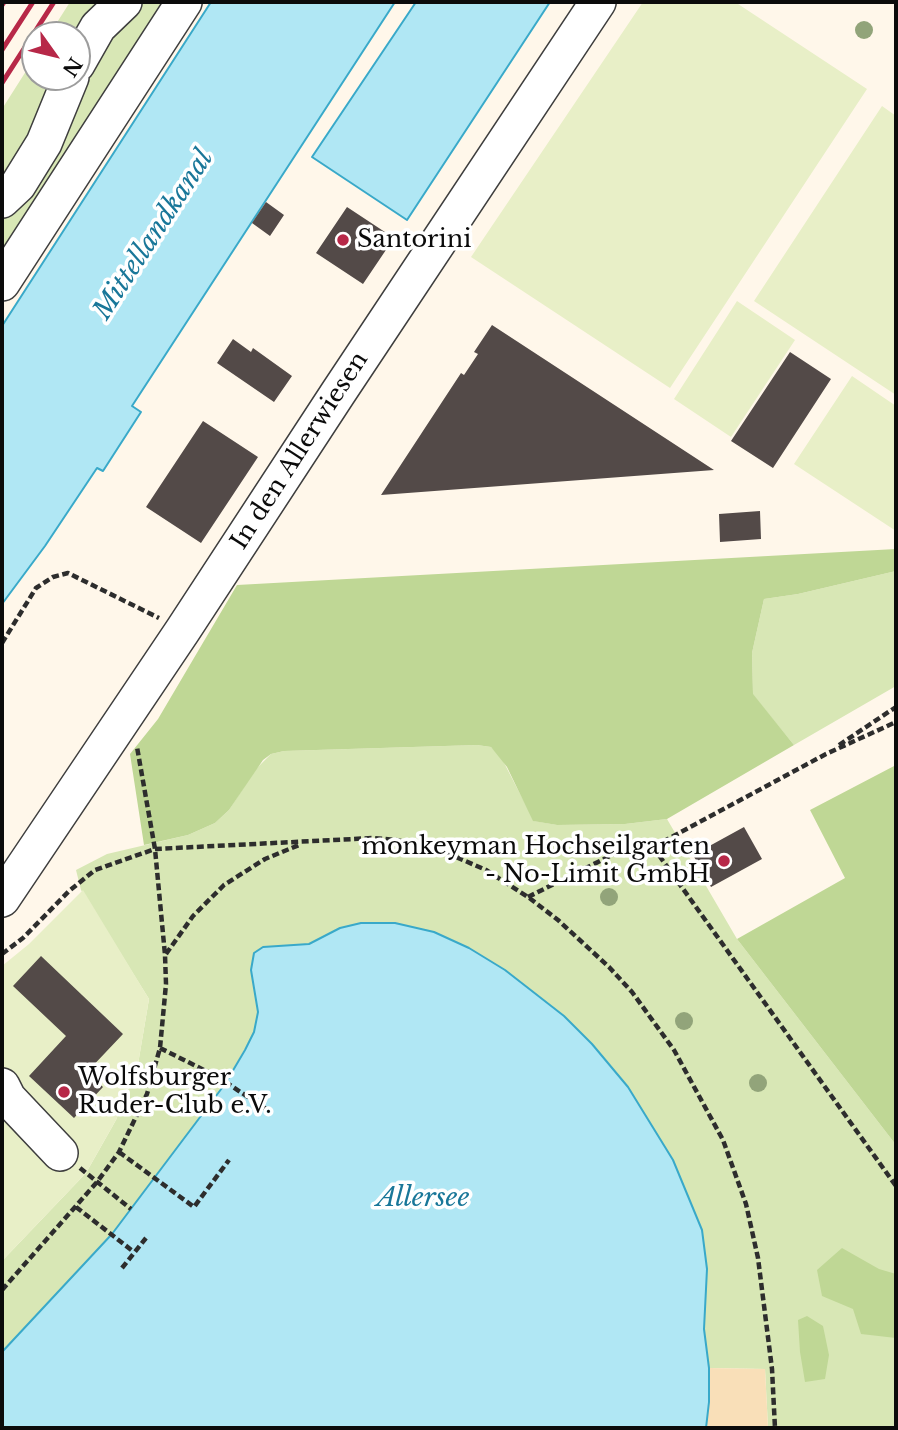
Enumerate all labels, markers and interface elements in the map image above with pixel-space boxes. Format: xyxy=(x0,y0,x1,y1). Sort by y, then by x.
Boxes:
north arrow xyxy=(21,21,91,91)
text: N xyxy=(58,53,87,81)
water label: Mittellandkanal xyxy=(88,144,220,326)
place label: Santorini xyxy=(357,226,471,254)
marker: Santorini xyxy=(335,232,351,248)
street label: In den Allerwiesen xyxy=(225,347,375,555)
place label: monkeyman Hochseilgarten - No-Limit GmbH xyxy=(361,833,710,889)
marker: monkeyman Hochseilgarten - No-Limit GmbH xyxy=(716,853,732,869)
place label: Wolfsburger Ruder-Club e.V. xyxy=(78,1064,272,1120)
marker: Wolfsburger Ruder-Club e.V. xyxy=(56,1084,72,1100)
water label: Allersee xyxy=(377,1183,469,1215)

